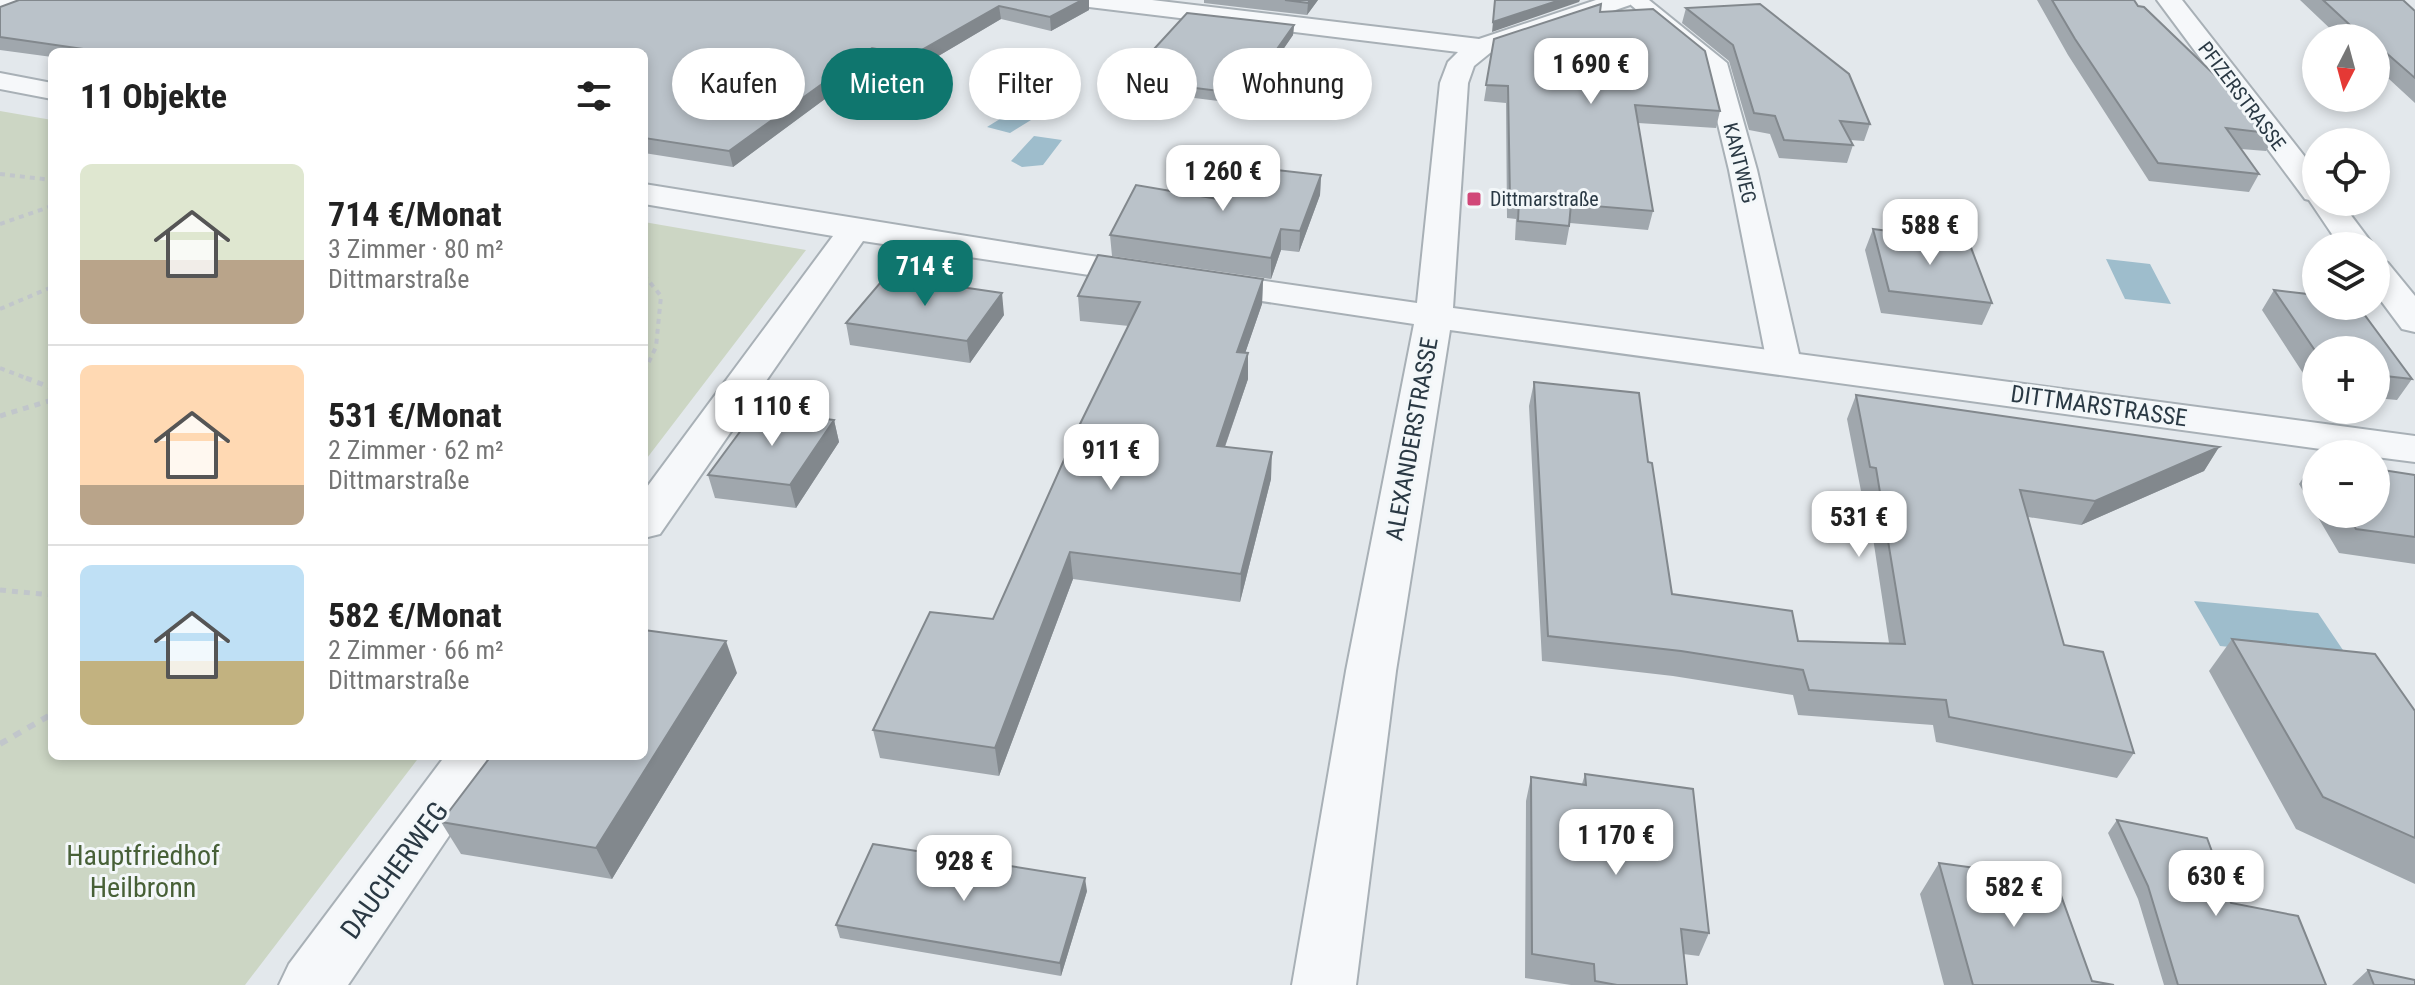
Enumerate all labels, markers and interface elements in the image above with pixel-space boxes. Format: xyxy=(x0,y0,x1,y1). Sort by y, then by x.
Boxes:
north arrow xyxy=(2302,24,2390,112)
map controls xyxy=(2302,24,2390,528)
street label: PFIZERSTRASSE xyxy=(2193,37,2291,155)
pin: 1 690 € xyxy=(1517,38,1665,106)
chip: Kaufen xyxy=(672,48,805,120)
chip: Mieten xyxy=(821,48,953,120)
chip: Filter xyxy=(969,48,1081,120)
chip: Neu xyxy=(1097,48,1197,120)
chip: Wohnung xyxy=(1213,48,1372,120)
text: 1 690 € xyxy=(1552,49,1630,79)
icon: filters xyxy=(572,74,616,118)
text: 11 Objekte xyxy=(80,76,227,116)
street label: KANTWEG xyxy=(1718,120,1762,206)
button: locate xyxy=(2302,128,2390,216)
pin: 1 260 € xyxy=(1149,145,1297,213)
text: 1 260 € xyxy=(1184,156,1262,186)
place label: Dittmarstraße xyxy=(1490,187,1599,211)
marker: Dittmarstraße xyxy=(1465,190,1483,208)
text: 714 €/Monat xyxy=(328,194,502,234)
icon: home xyxy=(144,196,240,292)
pin: 588 € xyxy=(1874,199,1986,267)
text: 588 € xyxy=(1901,210,1959,240)
button: layers xyxy=(2302,232,2390,320)
text: 3 Zimmer · 80 m² xyxy=(328,234,504,264)
pin: 714 € xyxy=(869,240,981,308)
text: 714 € xyxy=(896,251,954,281)
text: Dittmarstraße xyxy=(328,264,469,294)
street label: ALEXANDERSTRASSE xyxy=(1380,335,1444,543)
button: + xyxy=(2302,336,2390,424)
pin: 1 110 € xyxy=(698,380,846,448)
street label: DITTMARSTRASSE xyxy=(2009,380,2189,432)
text: 1 110 € xyxy=(733,391,811,421)
text: 531 €/Monat xyxy=(328,395,502,435)
icon: home xyxy=(144,397,240,493)
pin: 911 € xyxy=(1055,424,1167,492)
text: 2 Zimmer · 62 m² xyxy=(328,435,504,465)
text: 911 € xyxy=(1082,435,1140,465)
button: − xyxy=(2302,440,2390,528)
text: Dittmarstraße xyxy=(328,465,469,495)
pin: 531 € xyxy=(1803,491,1915,559)
text: 531 € xyxy=(1830,502,1888,532)
text: 582 €/Monat xyxy=(328,595,502,635)
icon: home xyxy=(144,597,240,693)
text: 2 Zimmer · 66 m² xyxy=(328,635,504,665)
text: Dittmarstraße xyxy=(328,665,469,695)
street label: DAUCHERWEG xyxy=(334,795,455,945)
pin: 1 170 € xyxy=(1542,809,1690,877)
text: 1 170 € xyxy=(1577,820,1655,850)
pin: 928 € xyxy=(908,835,1020,903)
park label: Hauptfriedhof Heilbronn xyxy=(66,839,220,904)
text: 928 € xyxy=(935,846,993,876)
pin: 630 € xyxy=(2160,850,2272,918)
pin: 582 € xyxy=(1958,861,2070,929)
text: 630 € xyxy=(2187,861,2245,891)
text: 582 € xyxy=(1985,872,2043,902)

